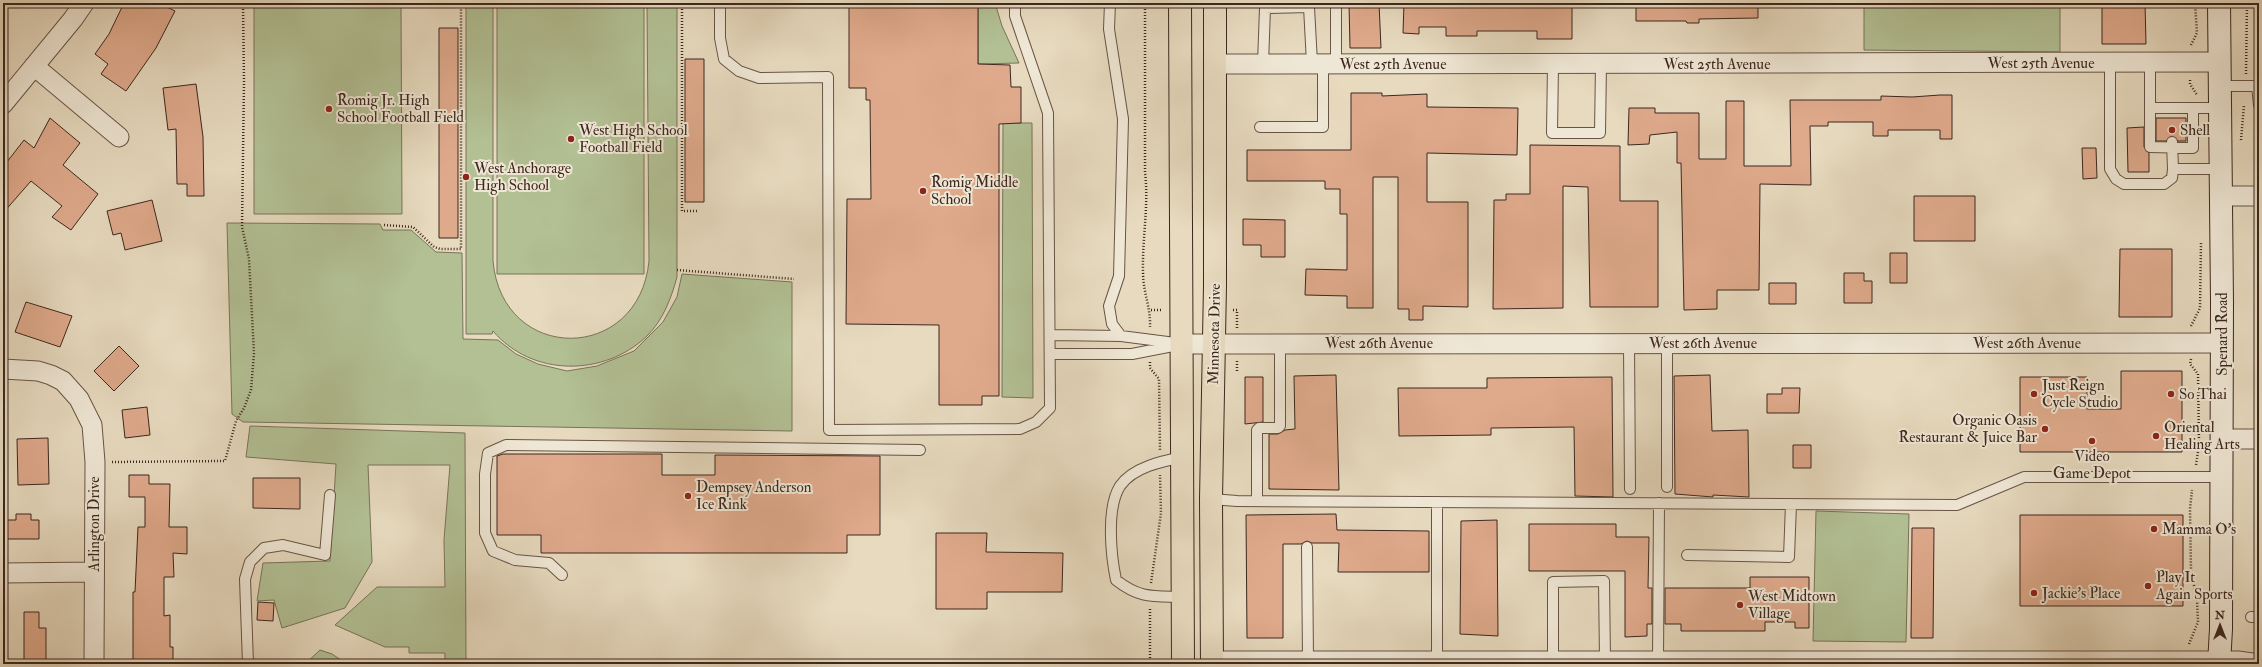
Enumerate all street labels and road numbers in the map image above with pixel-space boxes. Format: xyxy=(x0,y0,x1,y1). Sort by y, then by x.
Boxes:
street label: West 25th Avenue xyxy=(1987,54,2094,73)
street label: West 25th Avenue xyxy=(1339,55,1446,74)
street label: West 25th Avenue xyxy=(1663,55,1770,74)
street label: Minnesota Drive xyxy=(1204,283,1225,385)
street label: Spenard Road xyxy=(2213,292,2233,376)
street label: West 26th Avenue xyxy=(1324,334,1433,353)
street label: West 26th Avenue xyxy=(1648,334,1757,353)
street label: West 26th Avenue xyxy=(1972,334,2081,353)
street label: Arlington Drive xyxy=(85,476,104,573)

